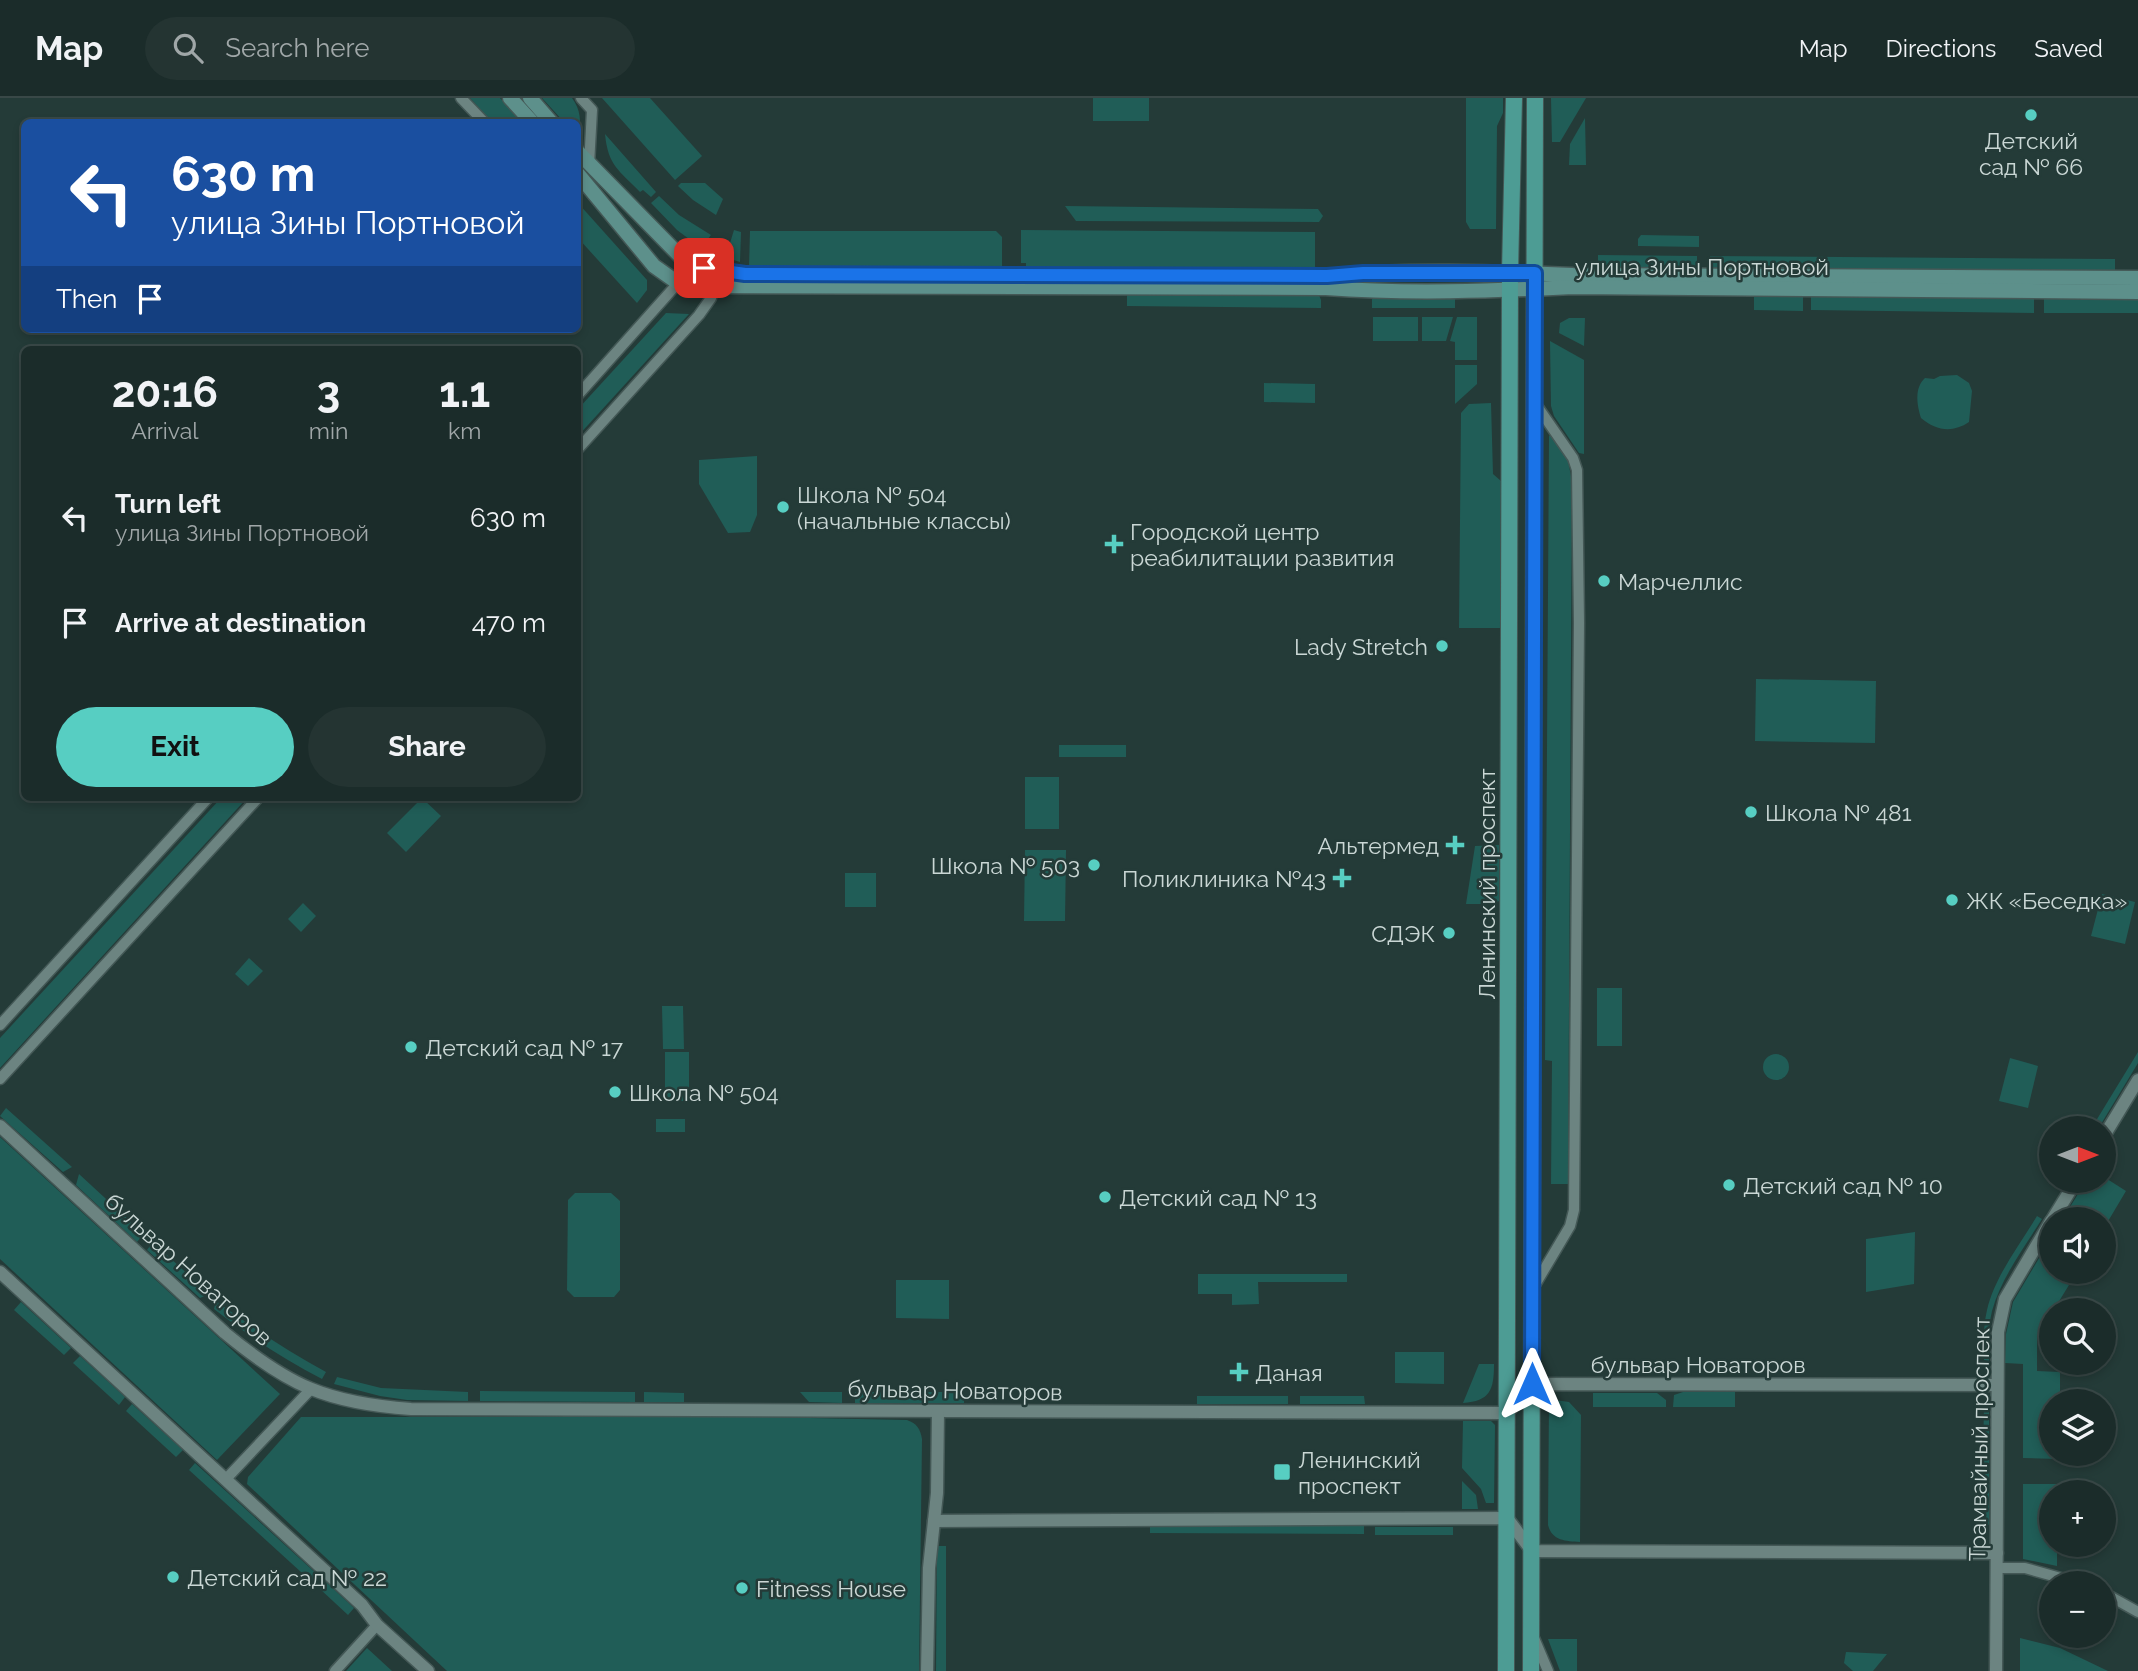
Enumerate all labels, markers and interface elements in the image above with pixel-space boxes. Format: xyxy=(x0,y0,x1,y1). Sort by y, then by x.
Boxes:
search box xyxy=(145,17,635,80)
text: Map xyxy=(35,29,103,68)
icon: search xyxy=(169,29,207,67)
text: Search here xyxy=(225,33,370,63)
text: Map xyxy=(1799,34,1848,63)
text: Directions xyxy=(1886,34,1996,63)
text: Saved xyxy=(2034,34,2103,63)
marker: Детский сад № 66 xyxy=(2023,107,2039,123)
place label: Детский сад № 66 xyxy=(1979,127,2083,180)
text: 630 m xyxy=(171,145,315,202)
icon: left xyxy=(56,147,147,238)
text: улица Зины Портновой xyxy=(171,204,524,241)
pin xyxy=(674,238,734,298)
icon: arrive xyxy=(685,249,723,287)
street label: улица Зины Портновой xyxy=(1575,253,1829,280)
icon: arrive xyxy=(131,280,169,318)
text: Then xyxy=(56,284,117,314)
text: 20:16 xyxy=(112,368,218,417)
text: 3 xyxy=(317,368,340,417)
text: 1.1 xyxy=(439,368,490,417)
text: Arrival xyxy=(131,417,199,444)
text: min xyxy=(309,417,348,444)
text: km xyxy=(448,417,481,444)
place label: Школа № 504 (начальные классы) xyxy=(797,481,1011,534)
text: Turn left xyxy=(115,489,221,519)
icon: left xyxy=(56,499,94,537)
marker: Школа № 504 (начальные классы) xyxy=(775,499,791,515)
text: 630 m xyxy=(470,503,546,533)
place label: Городской центр реабилитации развития xyxy=(1130,518,1394,571)
text: улица Зины Портновой xyxy=(115,519,369,546)
marker: Городской центр реабилитации развития xyxy=(1104,534,1124,554)
place label: Марчеллис xyxy=(1618,568,1743,595)
marker: Марчеллис xyxy=(1596,573,1612,589)
icon: arrive xyxy=(56,604,94,642)
text: Arrive at destination xyxy=(115,608,366,638)
text: 470 m xyxy=(472,608,546,638)
place label: Lady Stretch xyxy=(1294,633,1428,660)
marker: Lady Stretch xyxy=(1434,638,1450,654)
button: Exit xyxy=(56,707,294,787)
button: Share xyxy=(308,707,546,787)
street label: Ленинский проспект xyxy=(1473,768,1500,1000)
place label: Школа № 481 xyxy=(1765,799,1912,826)
marker: Школа № 481 xyxy=(1743,804,1759,820)
place label: Альтермед xyxy=(1318,832,1439,859)
marker: Альтермед xyxy=(1445,835,1465,855)
place label: Школа № 503 xyxy=(931,852,1080,879)
marker: Школа № 503 xyxy=(1086,857,1102,873)
place label: Поликлиника №43 xyxy=(1122,865,1326,892)
marker: Поликлиника №43 xyxy=(1332,868,1352,888)
place label: ЖК «Беседка» xyxy=(1966,887,2127,914)
marker: ЖК «Беседка» xyxy=(1944,892,1960,908)
place label: СДЭК xyxy=(1371,920,1435,947)
marker: СДЭК xyxy=(1441,925,1457,941)
place label: Детский сад № 17 xyxy=(425,1034,624,1061)
marker: Детский сад № 17 xyxy=(403,1039,419,1055)
place label: Школа № 504 xyxy=(629,1079,779,1106)
marker: Школа № 504 xyxy=(607,1084,623,1100)
north arrow xyxy=(2039,1116,2116,1194)
map controls xyxy=(2039,1116,2116,1648)
place label: Детский сад № 10 xyxy=(1743,1172,1943,1199)
marker: Детский сад № 10 xyxy=(1721,1177,1737,1193)
place label: Детский сад № 13 xyxy=(1119,1184,1317,1211)
street label: бульвар Новаторов xyxy=(100,1187,278,1351)
marker: Детский сад № 13 xyxy=(1097,1189,1113,1205)
button: sound xyxy=(2039,1207,2116,1284)
button: search xyxy=(2039,1298,2116,1375)
street label: Трамвайный проспект xyxy=(1963,1316,1995,1562)
position arrow xyxy=(1495,1347,1569,1421)
street label: бульвар Новаторов xyxy=(1590,1351,1806,1378)
place label: Даная xyxy=(1255,1359,1323,1386)
marker: Даная xyxy=(1229,1362,1249,1382)
street label: бульвар Новаторов xyxy=(847,1375,1063,1405)
button: layers xyxy=(2039,1389,2116,1466)
place label: Ленинский проспект xyxy=(1298,1446,1421,1499)
marker: Ленинский проспект xyxy=(1272,1462,1292,1482)
button: + xyxy=(2039,1480,2116,1557)
place label: Детский сад № 22 xyxy=(187,1564,387,1591)
marker: Детский сад № 22 xyxy=(165,1569,181,1585)
button: − xyxy=(2039,1571,2116,1648)
place label: Fitness House xyxy=(756,1575,906,1602)
marker: Fitness House xyxy=(734,1580,750,1596)

